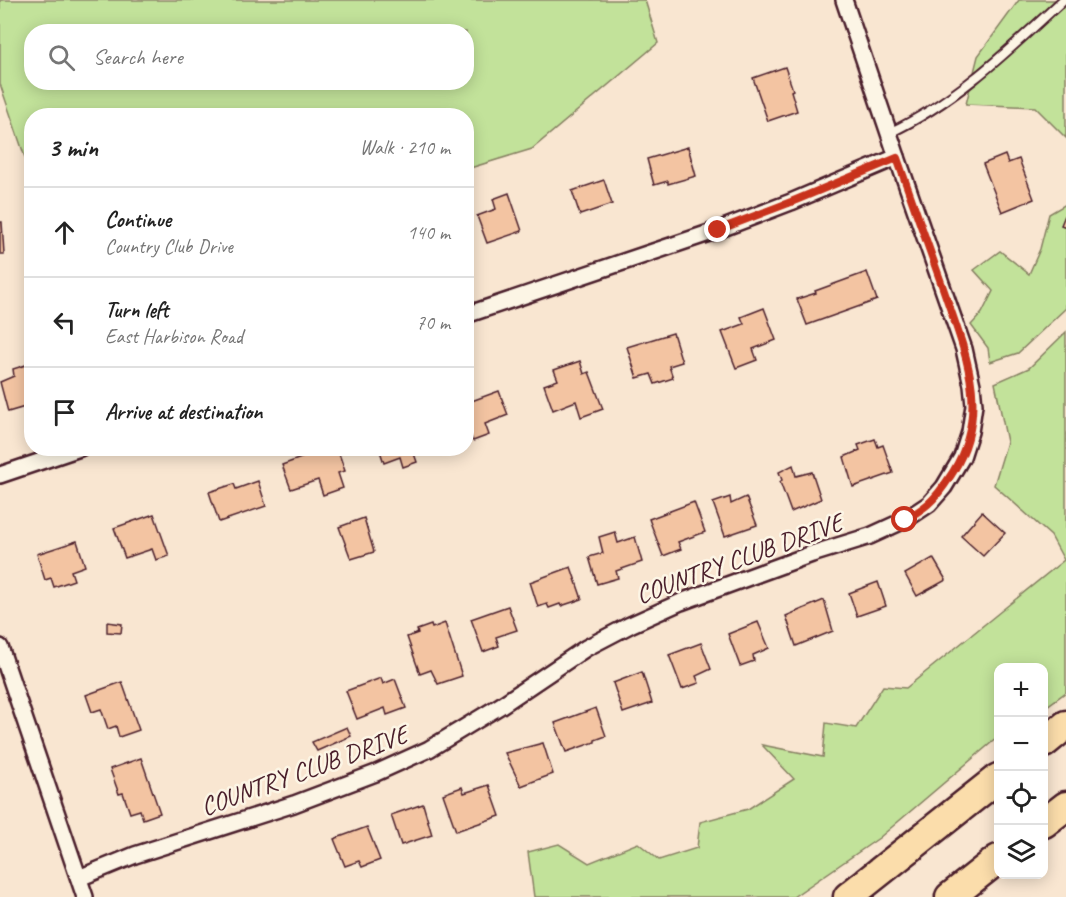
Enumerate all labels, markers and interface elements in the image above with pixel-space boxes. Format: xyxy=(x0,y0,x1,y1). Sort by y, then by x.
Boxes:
search box xyxy=(24,24,474,90)
icon: search xyxy=(45,41,78,74)
text: Search here xyxy=(93,43,183,71)
text: 3 min xyxy=(48,131,98,164)
text: Walk · 210 m xyxy=(360,135,450,160)
text: Continue xyxy=(105,206,171,234)
icon: ahead xyxy=(48,216,81,249)
route end xyxy=(704,216,730,242)
text: 140 m xyxy=(407,220,450,245)
text: Country Club Drive xyxy=(105,234,233,259)
text: Turn left xyxy=(105,296,169,324)
icon: left xyxy=(48,306,81,339)
text: 70 m xyxy=(416,310,450,335)
text: East Harbison Road xyxy=(105,324,243,349)
icon: arrive xyxy=(48,396,81,429)
text: Arrive at destination xyxy=(105,398,262,426)
street label: COUNTRY CLUB DRIVE xyxy=(631,504,851,611)
route start xyxy=(891,506,917,532)
map controls xyxy=(994,663,1048,879)
button: + xyxy=(994,663,1048,717)
street label: COUNTRY CLUB DRIVE xyxy=(196,716,416,823)
button: − xyxy=(994,717,1048,771)
button: locate xyxy=(994,771,1048,825)
button: layers xyxy=(994,825,1048,879)

